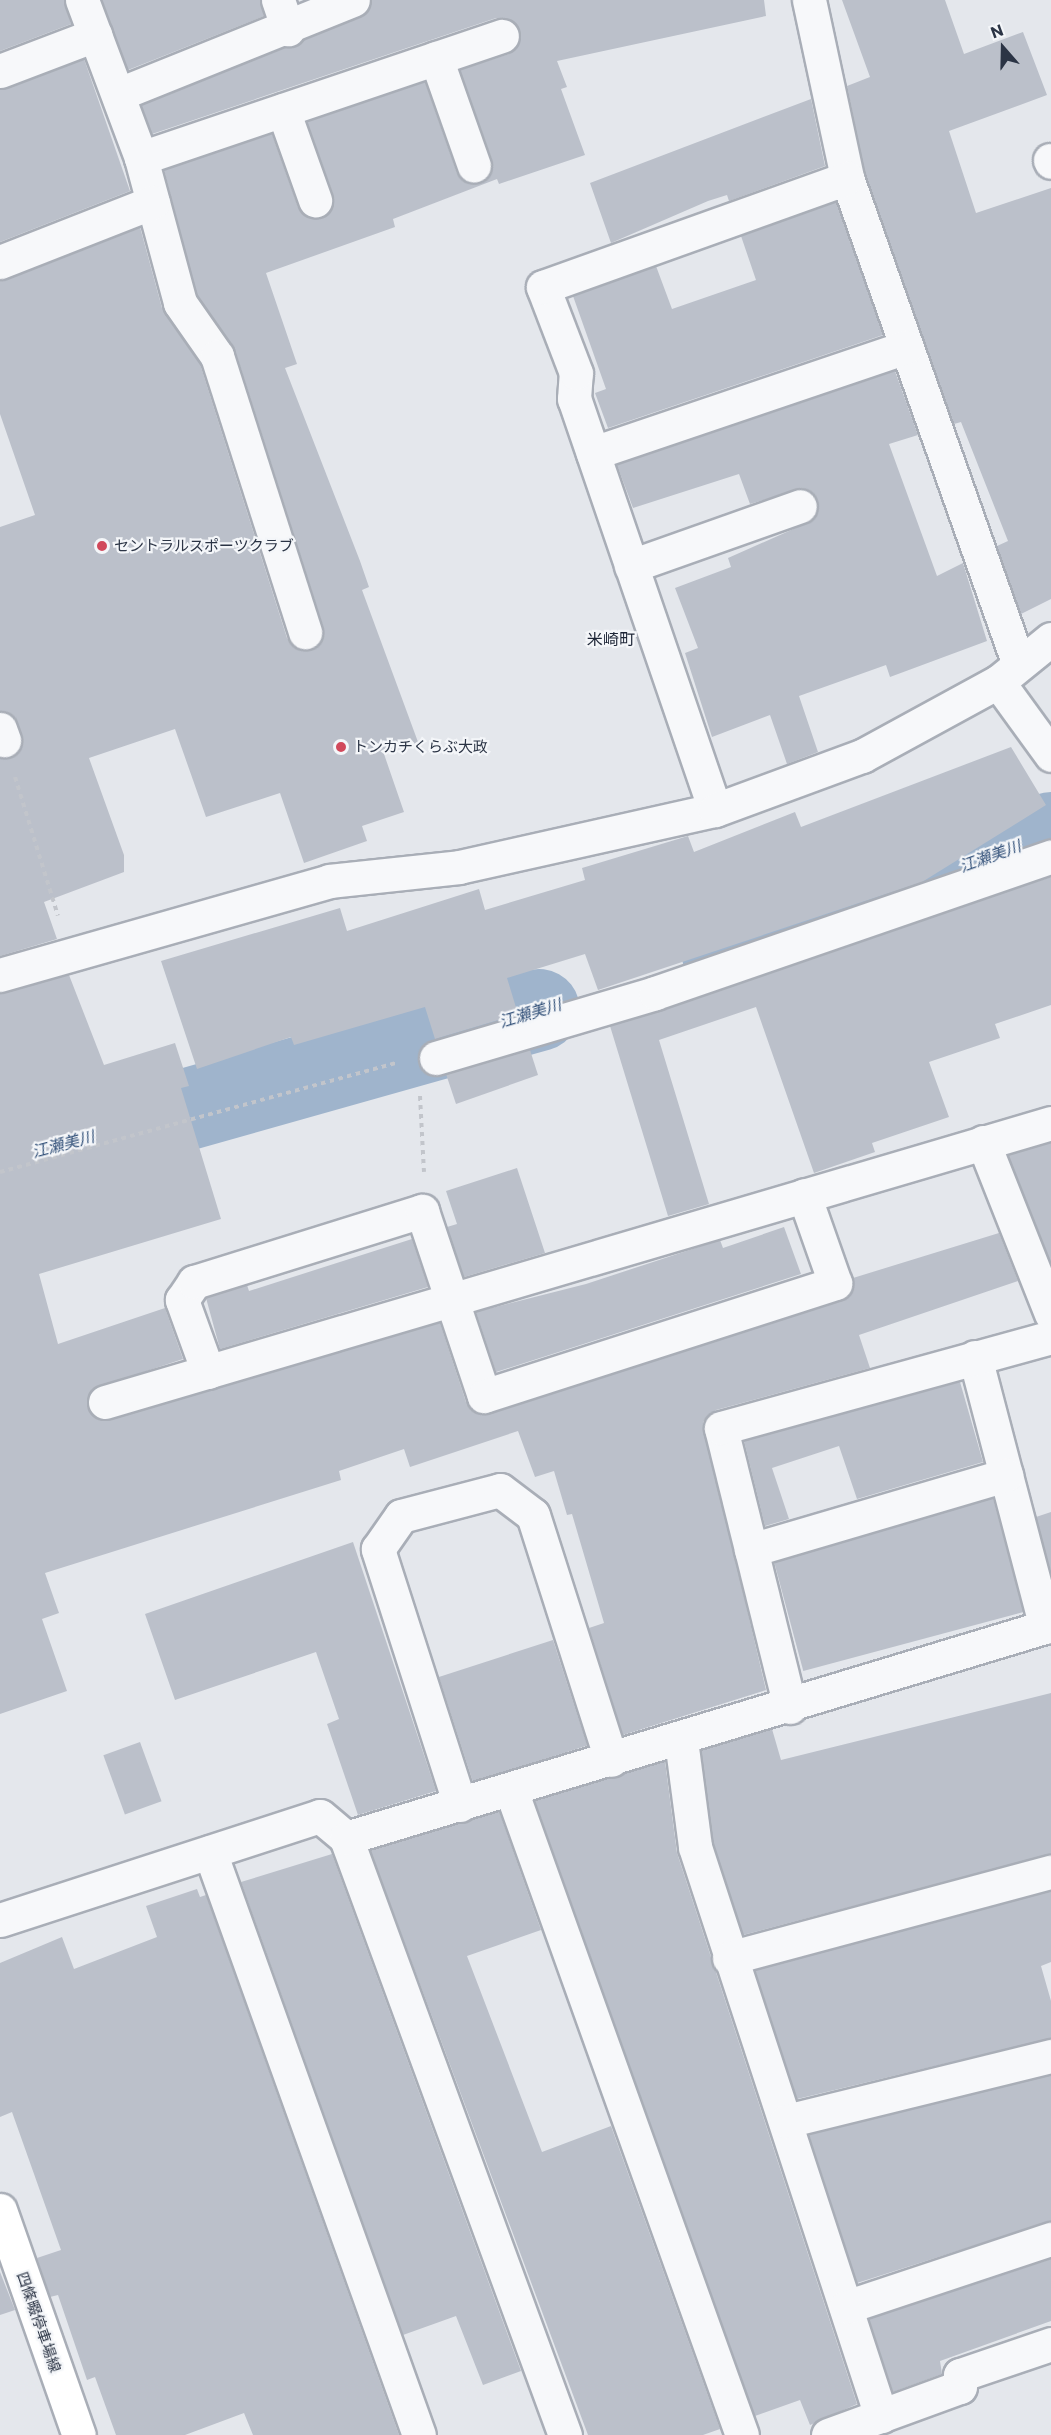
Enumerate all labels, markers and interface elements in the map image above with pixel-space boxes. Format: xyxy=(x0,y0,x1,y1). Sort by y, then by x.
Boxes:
north arrow xyxy=(973,18,1033,78)
text: N xyxy=(988,20,1006,42)
place label: セントラルスポーツクラブ xyxy=(114,537,294,555)
marker: セントラルスポーツクラブ xyxy=(95,539,109,553)
district label: 米崎町 xyxy=(587,629,635,649)
place label: トンカチくらぶ大政 xyxy=(353,738,488,756)
marker: トンカチくらぶ大政 xyxy=(334,740,348,754)
water label: 江瀬美川 xyxy=(957,836,1023,876)
water label: 江瀬美川 xyxy=(497,994,563,1032)
water label: 江瀬美川 xyxy=(30,1126,96,1162)
street label: 四條畷停車場線 xyxy=(13,2269,65,2375)

